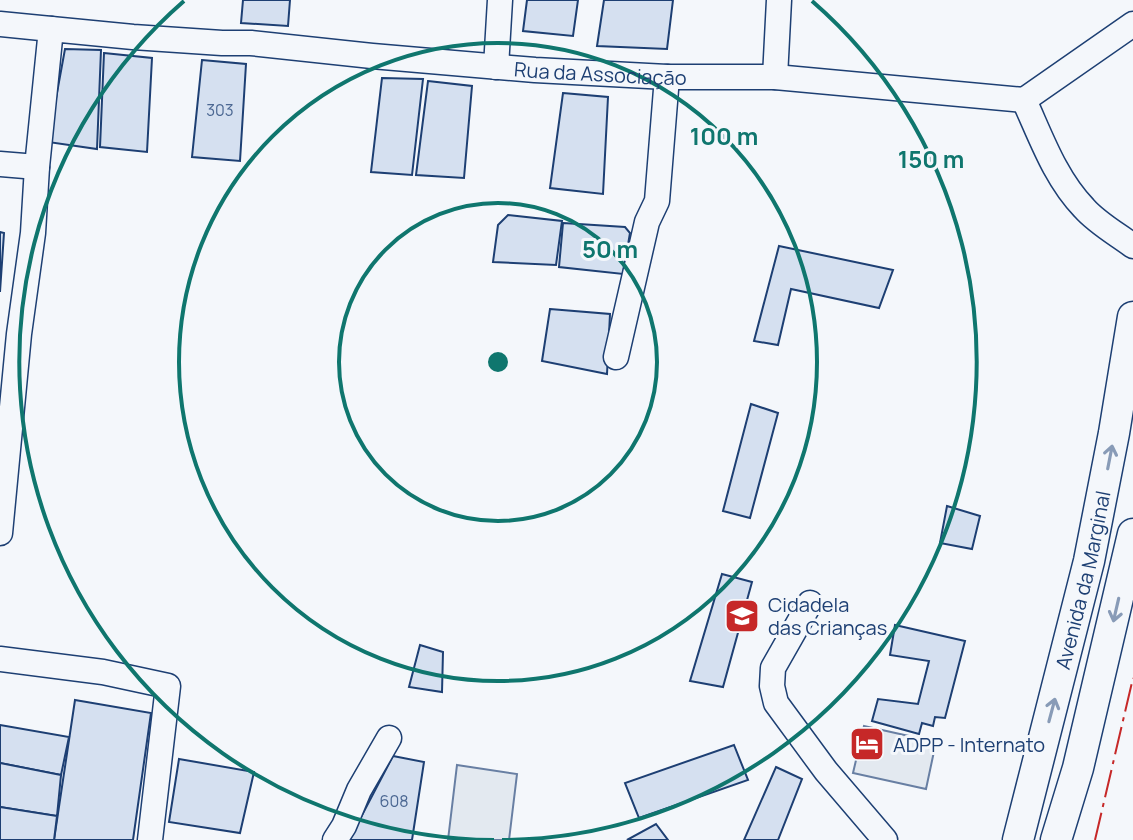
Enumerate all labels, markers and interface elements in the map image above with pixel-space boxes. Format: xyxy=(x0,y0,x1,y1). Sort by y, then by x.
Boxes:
street label: Rua da Associação xyxy=(513,55,687,91)
house number: 303 xyxy=(206,99,234,121)
text: 100 m xyxy=(690,119,758,152)
text: 150 m xyxy=(898,142,964,175)
text: 50 m xyxy=(582,232,638,265)
centre of rings xyxy=(484,348,512,376)
one-way arrow xyxy=(1103,445,1118,470)
street label: Avenida da Marginal xyxy=(1049,488,1116,672)
place label: Cidadela das Crianças xyxy=(768,591,887,641)
school or university icon: Cidadela das Crianças xyxy=(723,597,761,635)
one-way arrow xyxy=(1108,597,1123,623)
one-way arrow xyxy=(1046,698,1061,724)
hotel icon: ADPP - Internato xyxy=(848,725,886,763)
place label: ADPP - Internato xyxy=(893,731,1045,758)
house number: 608 xyxy=(380,790,408,812)

